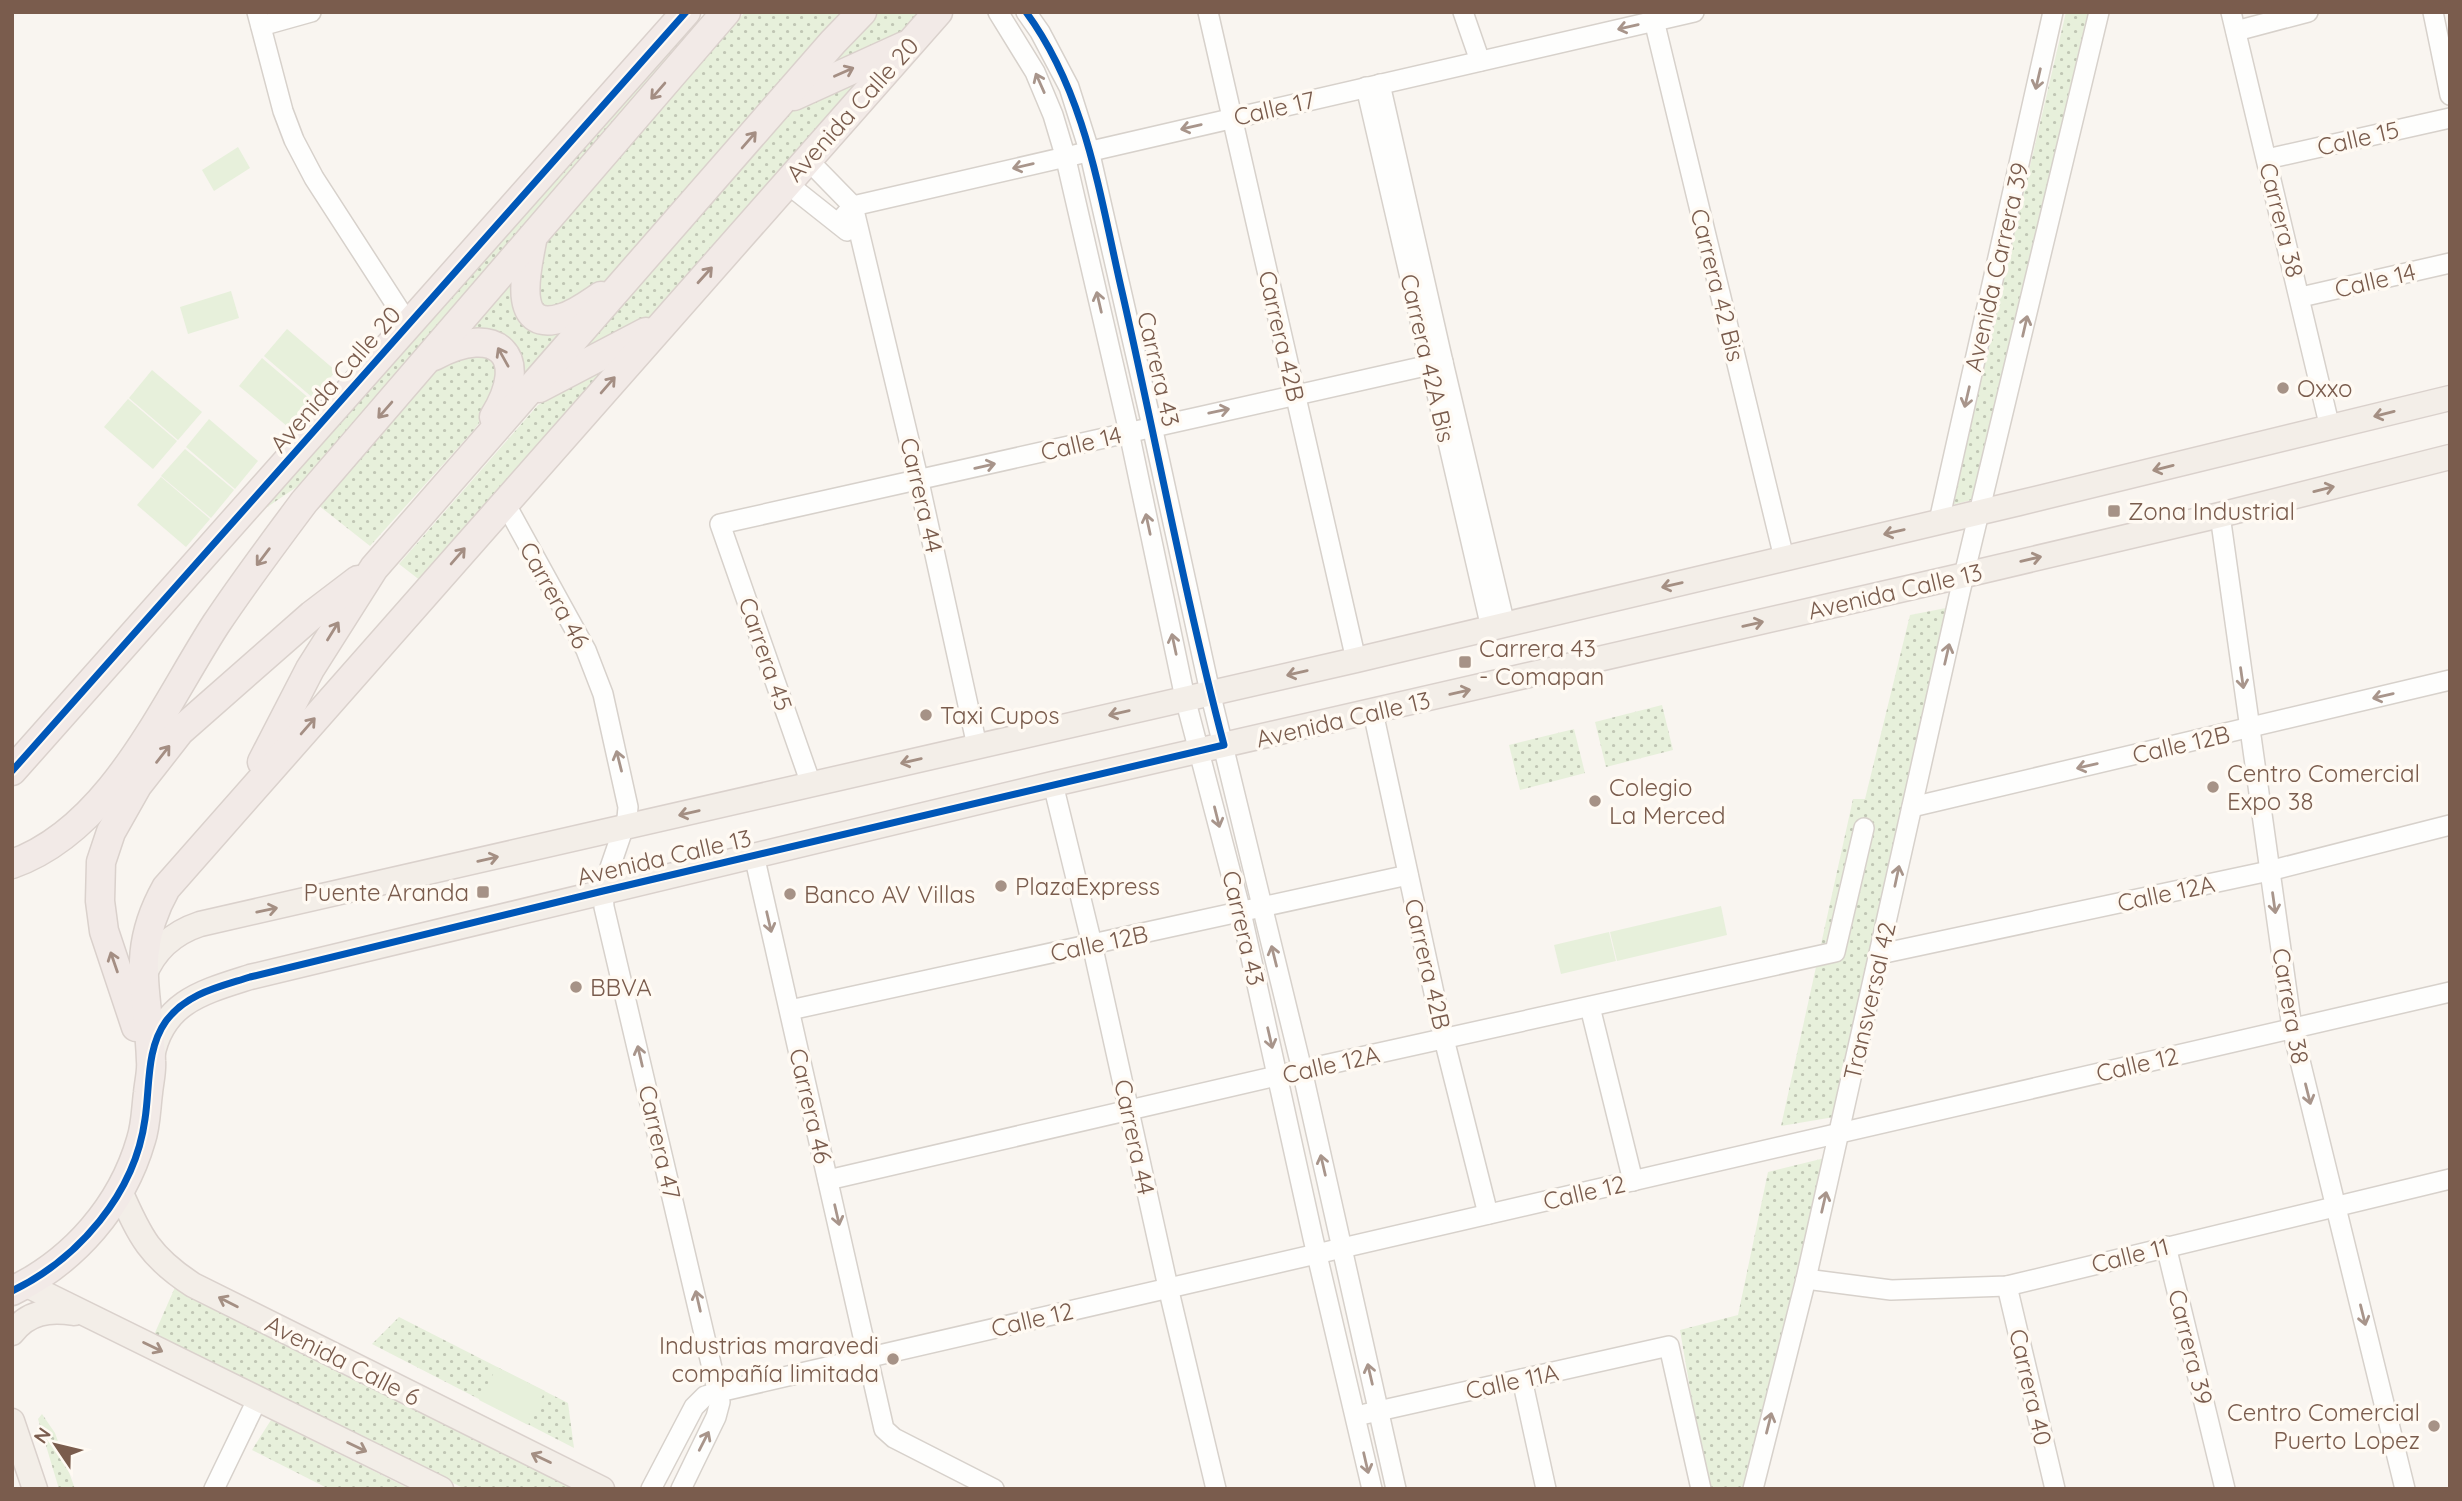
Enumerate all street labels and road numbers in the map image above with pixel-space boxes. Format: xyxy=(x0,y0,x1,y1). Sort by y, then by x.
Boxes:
street label: Avenida Calle 20 xyxy=(779,30,925,188)
street label: Calle 17 xyxy=(1231,84,1317,132)
street label: Calle 15 xyxy=(2314,114,2402,162)
street label: Carrera 38 xyxy=(2253,159,2311,281)
street label: Avenida Carrera 39 xyxy=(1957,160,2035,374)
street label: Carrera 42 Bis xyxy=(1685,206,1751,364)
street label: Calle 14 xyxy=(2332,256,2418,304)
street label: Carrera 42B xyxy=(1252,268,1312,404)
street label: Carrera 42A Bis xyxy=(1394,271,1462,445)
street label: Avenida Calle 20 xyxy=(263,300,407,458)
street label: Carrera 43 xyxy=(1131,309,1187,429)
street label: Calle 14 xyxy=(1038,419,1124,467)
street label: Carrera 44 xyxy=(894,435,950,555)
street label: Carrera 46 xyxy=(513,536,597,654)
street label: Avenida Calle 13 xyxy=(1805,556,1985,626)
street label: Carrera 45 xyxy=(733,593,799,715)
street label: Avenida Calle 13 xyxy=(1253,684,1433,754)
street label: Calle 12B xyxy=(2129,718,2233,770)
street label: Avenida Calle 13 xyxy=(574,822,754,892)
street label: Carrera 43 xyxy=(1216,868,1272,988)
street label: Calle 12A xyxy=(2115,868,2217,918)
street label: Carrera 42B xyxy=(1398,896,1458,1032)
street label: Calle 12B xyxy=(1047,918,1151,968)
street label: Transversal 42 xyxy=(1836,919,1902,1083)
street label: Carrera 38 xyxy=(2266,946,2316,1066)
street label: Calle 12A xyxy=(1279,1038,1383,1090)
street label: Calle 12 xyxy=(2093,1040,2181,1088)
street label: Carrera 46 xyxy=(783,1045,839,1167)
street label: Carrera 44 xyxy=(1108,1077,1162,1197)
street label: Carrera 47 xyxy=(632,1082,688,1202)
street label: Calle 12 xyxy=(1540,1168,1628,1216)
street label: Calle 11 xyxy=(2088,1231,2172,1279)
street label: Carrera 39 xyxy=(2162,1286,2220,1408)
street label: Calle 12 xyxy=(988,1295,1076,1343)
street label: Avenida Calle 6 xyxy=(261,1308,425,1412)
street label: Carrera 40 xyxy=(2003,1326,2059,1448)
street label: Calle 11A xyxy=(1463,1357,1561,1405)

